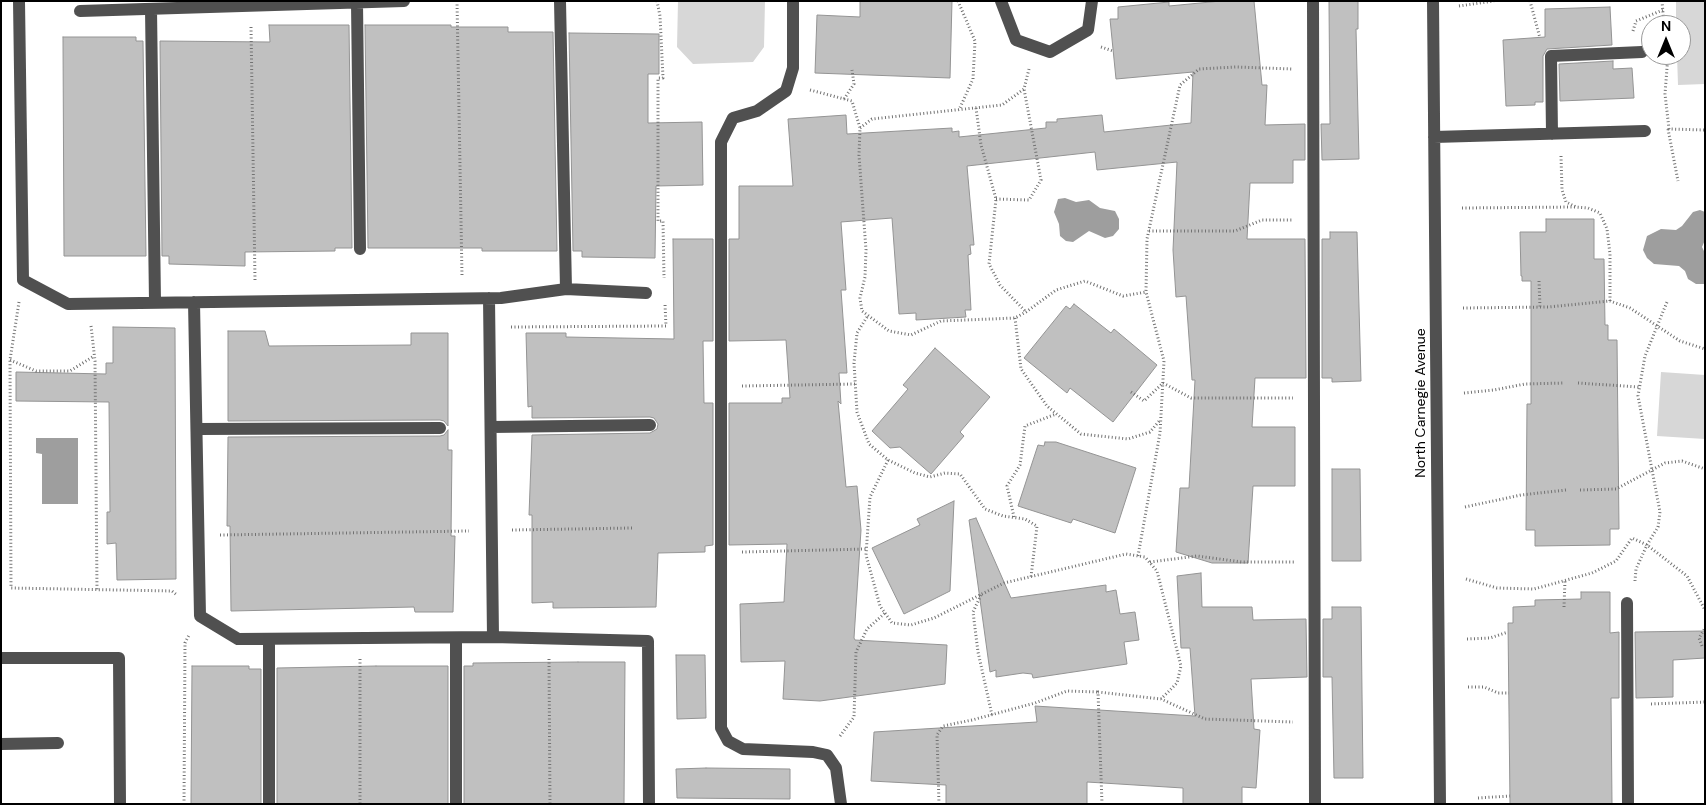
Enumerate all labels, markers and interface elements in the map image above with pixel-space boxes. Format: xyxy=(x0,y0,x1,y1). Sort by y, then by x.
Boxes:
north arrow xyxy=(1641,15,1691,65)
text: N xyxy=(1661,17,1671,35)
street label: North Carnegie Avenue xyxy=(1413,328,1429,478)

